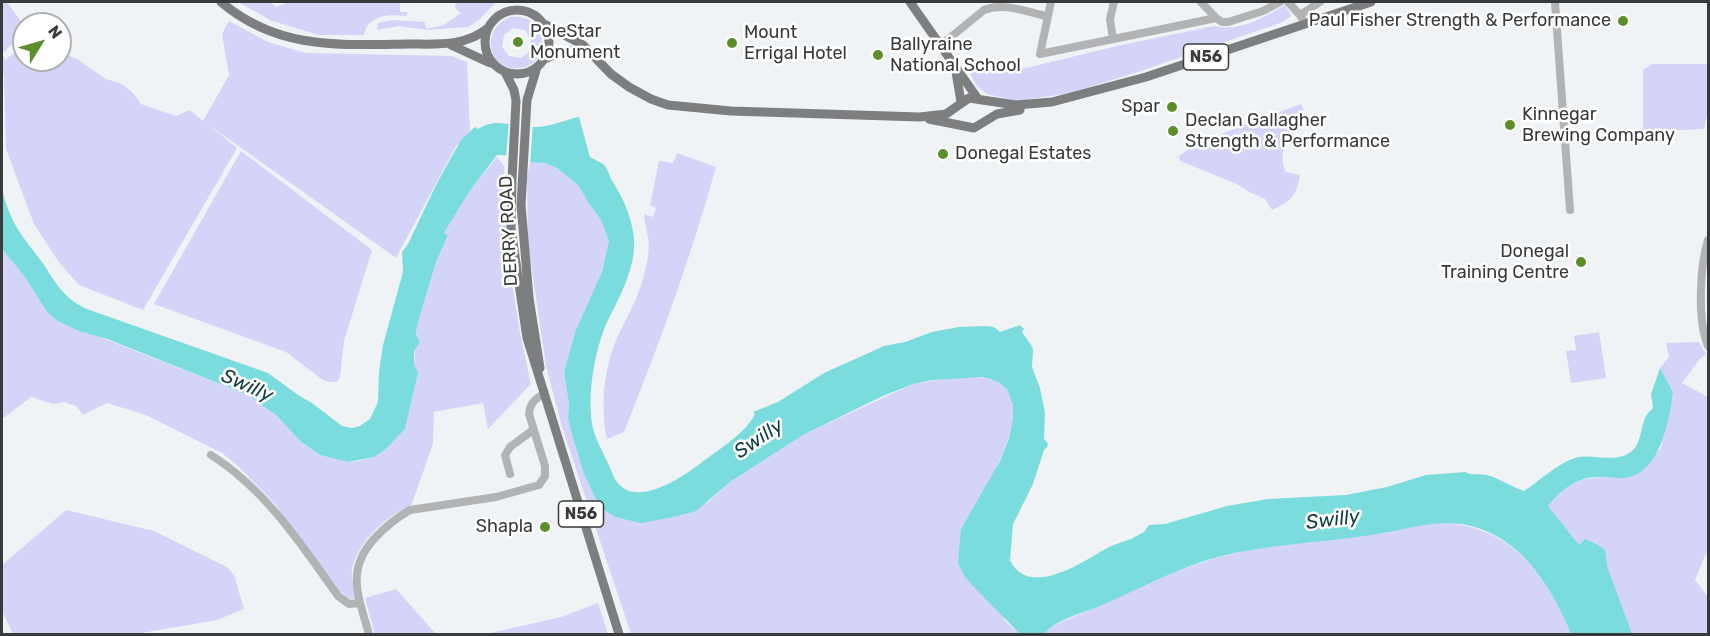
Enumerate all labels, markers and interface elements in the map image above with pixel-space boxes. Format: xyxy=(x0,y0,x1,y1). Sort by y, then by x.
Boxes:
place label: Paul Fisher Strength & Performance xyxy=(1309,10,1611,32)
north arrow xyxy=(12,12,72,72)
marker: Paul Fisher Strength & Performance xyxy=(1616,14,1630,28)
place label: PoleStar Monument xyxy=(530,21,620,63)
text: N xyxy=(44,22,66,42)
place label: Mount Errigal Hotel xyxy=(744,22,847,64)
place label: Ballyraine National School xyxy=(890,34,1021,76)
marker: PoleStar Monument xyxy=(511,35,525,49)
marker: Mount Errigal Hotel xyxy=(725,36,739,50)
road number: N56 xyxy=(1184,44,1228,70)
marker: Ballyraine National School xyxy=(871,48,885,62)
place label: Spar xyxy=(1121,96,1160,118)
marker: Spar xyxy=(1165,100,1179,114)
place label: Kinnegar Brewing Company xyxy=(1522,104,1675,146)
place label: Declan Gallagher Strength & Performance xyxy=(1185,110,1390,152)
marker: Kinnegar Brewing Company xyxy=(1503,118,1517,132)
marker: Declan Gallagher Strength & Performance xyxy=(1166,124,1180,138)
place label: Donegal Estates xyxy=(955,143,1091,165)
marker: Donegal Estates xyxy=(936,147,950,161)
street label: DERRY ROAD xyxy=(495,175,523,287)
place label: Donegal Training Centre xyxy=(1441,241,1569,284)
marker: Donegal Training Centre xyxy=(1574,255,1588,269)
water label: Swilly xyxy=(217,364,277,408)
water label: Swilly xyxy=(730,414,788,464)
road number: N56 xyxy=(558,501,604,527)
water label: Swilly xyxy=(1305,505,1361,535)
place label: Shapla xyxy=(476,516,533,538)
marker: Shapla xyxy=(538,520,552,534)

